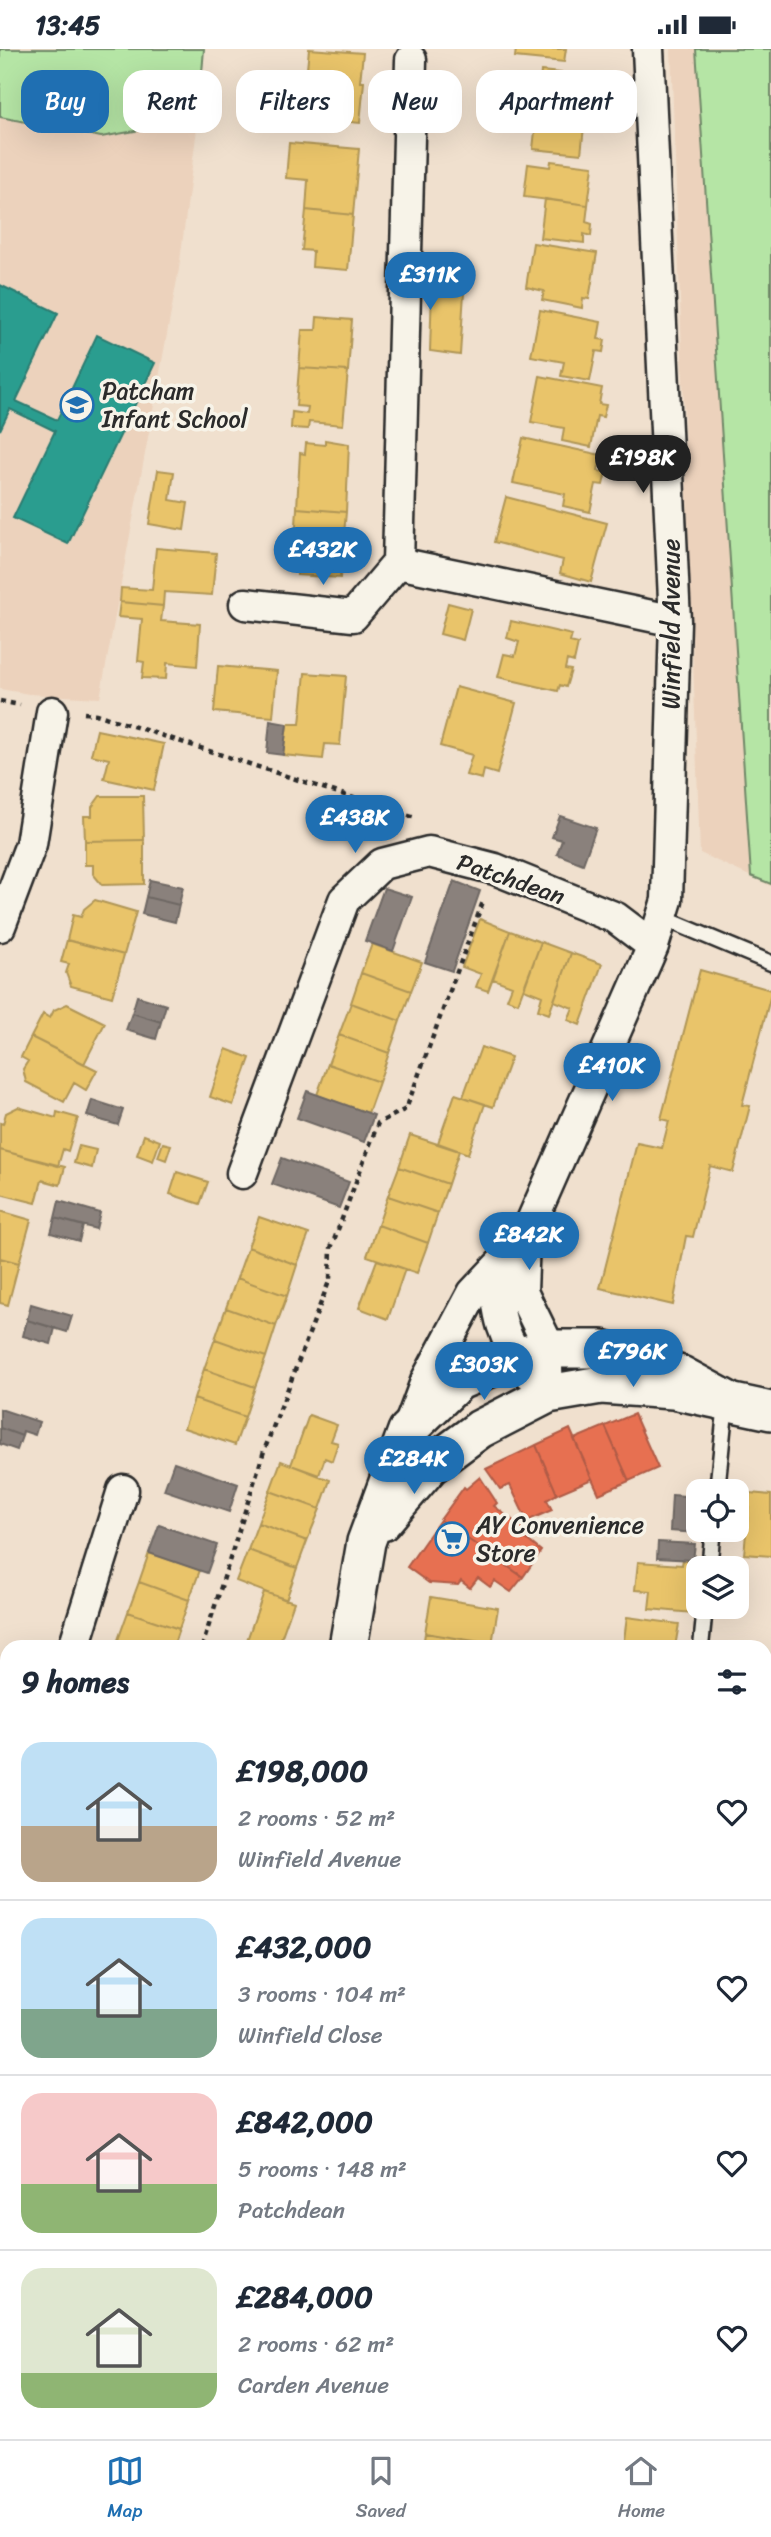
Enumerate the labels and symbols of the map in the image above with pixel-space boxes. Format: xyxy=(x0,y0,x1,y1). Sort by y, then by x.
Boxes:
pin: £311K xyxy=(381,253,479,312)
place label: Patcham Infant School xyxy=(101,370,249,440)
school or university icon: Patcham Infant School xyxy=(58,386,96,424)
pin: £198K xyxy=(594,435,692,495)
pin: £432K xyxy=(274,527,372,587)
street label: Winfield Avenue xyxy=(650,539,692,709)
pin: £438K xyxy=(306,795,404,855)
street label: Patchdean xyxy=(451,841,571,917)
pin: £410K xyxy=(563,1044,661,1103)
pin: £842K xyxy=(480,1213,578,1272)
pin: £796K xyxy=(584,1329,682,1389)
pin: £303K xyxy=(435,1343,533,1402)
pin: £284K xyxy=(365,1437,463,1496)
place label: AY Convenience Store xyxy=(475,1504,644,1574)
supermarket icon: AY Convenience Store xyxy=(433,1520,471,1558)

